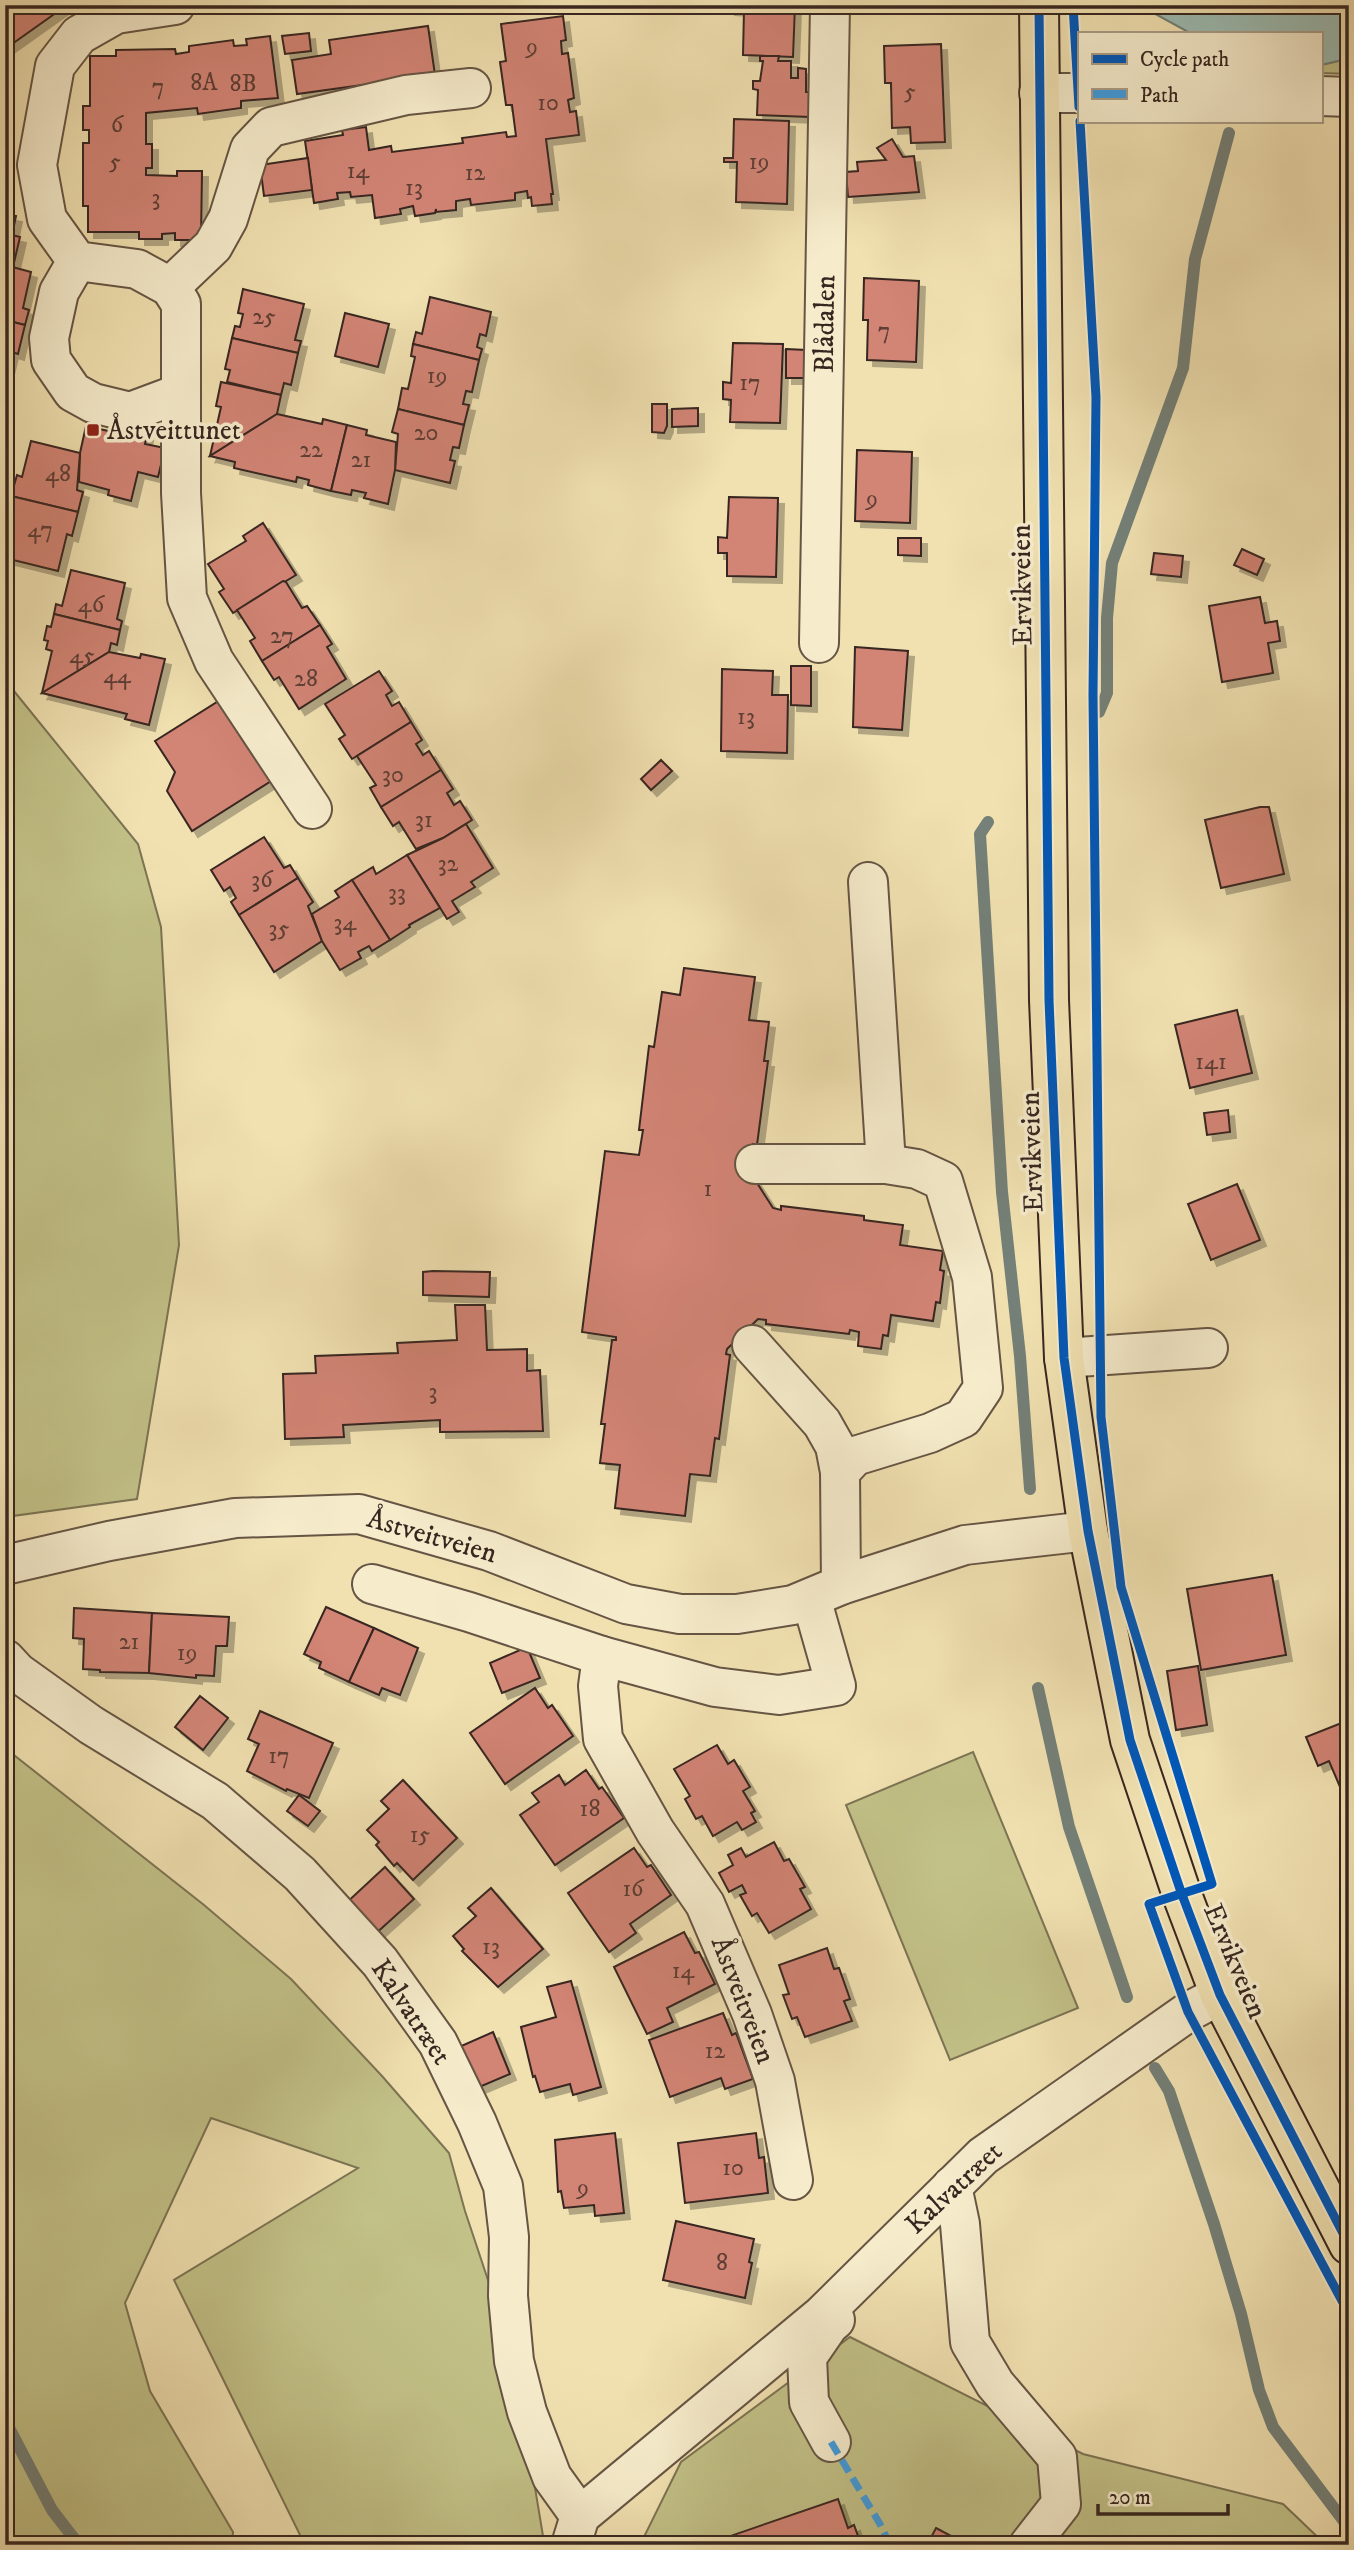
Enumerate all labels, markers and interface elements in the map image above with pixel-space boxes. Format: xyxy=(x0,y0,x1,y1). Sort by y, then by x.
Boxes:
house number: 9 xyxy=(525,32,538,62)
legend xyxy=(1078,32,1322,122)
text: Cycle path xyxy=(1140,47,1229,73)
house number: 8A xyxy=(190,68,218,98)
house number: 8B xyxy=(229,69,257,99)
house number: 7 xyxy=(152,72,164,102)
house number: 5 xyxy=(904,77,916,107)
text: Path xyxy=(1140,83,1179,109)
house number: 10 xyxy=(537,88,559,118)
house number: 6 xyxy=(111,110,125,140)
house number: 5 xyxy=(109,147,121,177)
house number: 19 xyxy=(749,147,769,177)
house number: 14 xyxy=(347,156,370,186)
house number: 12 xyxy=(465,158,486,188)
house number: 13 xyxy=(405,173,423,203)
house number: 3 xyxy=(152,183,160,213)
street label: Blådalen xyxy=(807,274,843,373)
house number: 25 xyxy=(252,302,276,332)
house number: 7 xyxy=(878,316,890,346)
house number: 19 xyxy=(427,361,447,391)
house number: 17 xyxy=(739,368,761,398)
place label: Åstveittunet xyxy=(107,412,241,448)
house number: 20 xyxy=(414,418,438,448)
marker: Åstveittunet xyxy=(85,422,101,438)
house number: 22 xyxy=(299,435,323,465)
house number: 21 xyxy=(351,445,371,475)
house number: 48 xyxy=(45,459,71,489)
house number: 9 xyxy=(865,484,878,514)
house number: 47 xyxy=(27,515,53,545)
street label: Ervikveien xyxy=(1003,524,1041,646)
house number: 46 xyxy=(78,590,106,620)
house number: 27 xyxy=(270,621,294,651)
house number: 45 xyxy=(69,641,95,671)
house number: 44 xyxy=(103,661,132,691)
house number: 28 xyxy=(294,664,318,694)
house number: 13 xyxy=(737,702,755,732)
house number: 30 xyxy=(382,760,404,790)
house number: 31 xyxy=(415,805,433,835)
house number: 32 xyxy=(438,849,459,879)
house number: 36 xyxy=(251,865,274,895)
house number: 33 xyxy=(388,878,406,908)
house number: 34 xyxy=(334,908,358,938)
house number: 35 xyxy=(269,914,290,944)
house number: 141 xyxy=(1195,1047,1227,1077)
street label: Ervikveien xyxy=(1012,1090,1052,1213)
house number: 1 xyxy=(704,1174,712,1204)
house number: 3 xyxy=(429,1377,437,1407)
street label: Åstveitveien xyxy=(363,1500,502,1571)
house number: 21 xyxy=(119,1627,139,1657)
house number: 19 xyxy=(177,1638,197,1668)
house number: 17 xyxy=(268,1741,290,1771)
house number: 18 xyxy=(580,1794,600,1824)
house number: 15 xyxy=(410,1820,430,1850)
house number: 16 xyxy=(622,1874,645,1904)
street label: Ervikveien xyxy=(1195,1898,1275,2024)
street label: Åstveitveien xyxy=(703,1931,784,2069)
house number: 13 xyxy=(482,1932,500,1962)
street label: Kalvatræet xyxy=(363,1952,459,2072)
house number: 14 xyxy=(672,1956,695,1986)
house number: 12 xyxy=(705,2036,726,2066)
street label: Kalvatræet xyxy=(898,2134,1010,2242)
house number: 10 xyxy=(722,2153,744,2183)
house number: 9 xyxy=(576,2173,589,2203)
house number: 8 xyxy=(716,2248,728,2278)
scale bar xyxy=(1098,2473,1228,2517)
text: 20 m xyxy=(1109,2485,1151,2511)

